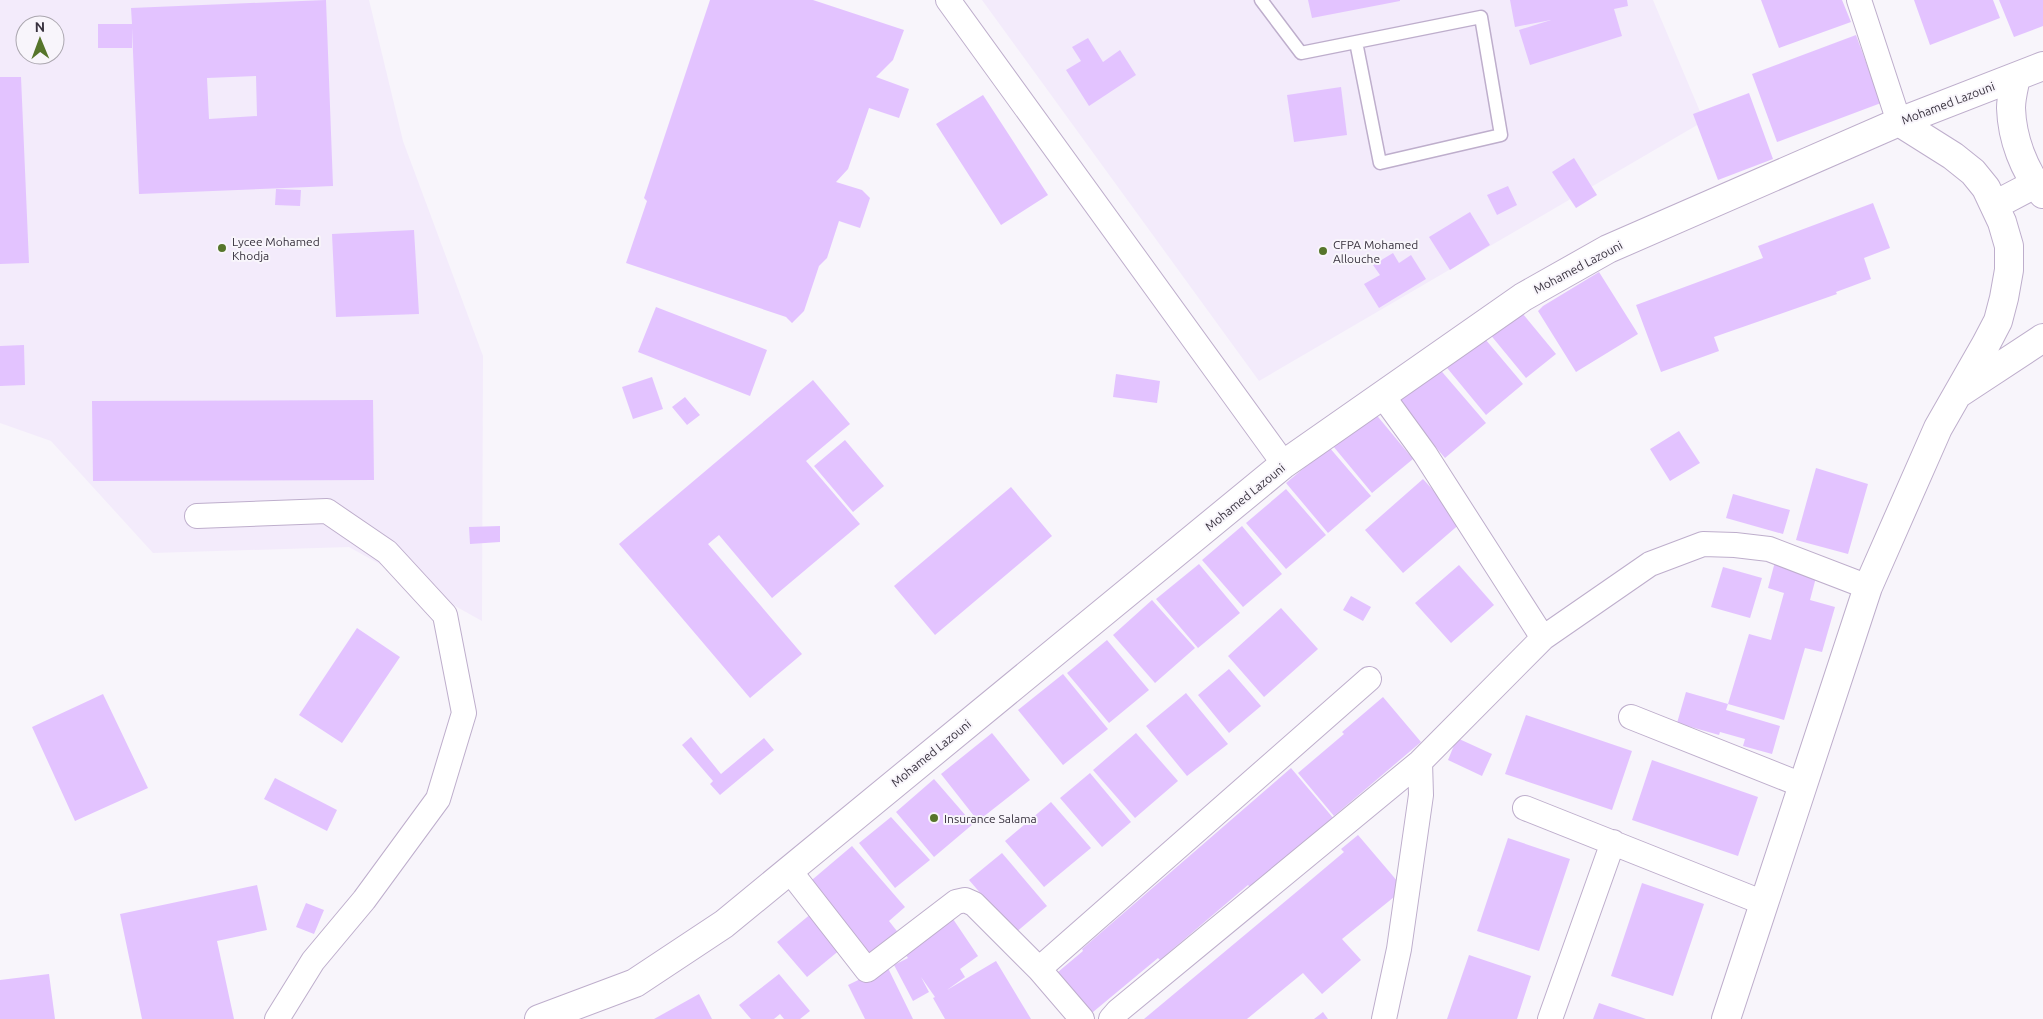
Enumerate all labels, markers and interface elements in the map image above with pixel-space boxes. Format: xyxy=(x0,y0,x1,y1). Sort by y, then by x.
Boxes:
north arrow xyxy=(15,15,65,65)
text: N xyxy=(34,19,45,35)
street label: Mohamed Lazouni xyxy=(1900,79,1996,127)
place label: Lycee Mohamed Khodja xyxy=(232,235,320,262)
place label: CFPA Mohamed Allouche xyxy=(1333,238,1418,265)
street label: Mohamed Lazouni xyxy=(1531,238,1625,296)
marker: Lycee Mohamed Khodja xyxy=(216,242,228,254)
marker: CFPA Mohamed Allouche xyxy=(1317,245,1329,257)
street label: Mohamed Lazouni xyxy=(1203,461,1287,533)
street label: Mohamed Lazouni xyxy=(889,717,973,789)
marker: Insurance Salama xyxy=(928,812,940,824)
place label: Insurance Salama xyxy=(944,812,1037,825)

